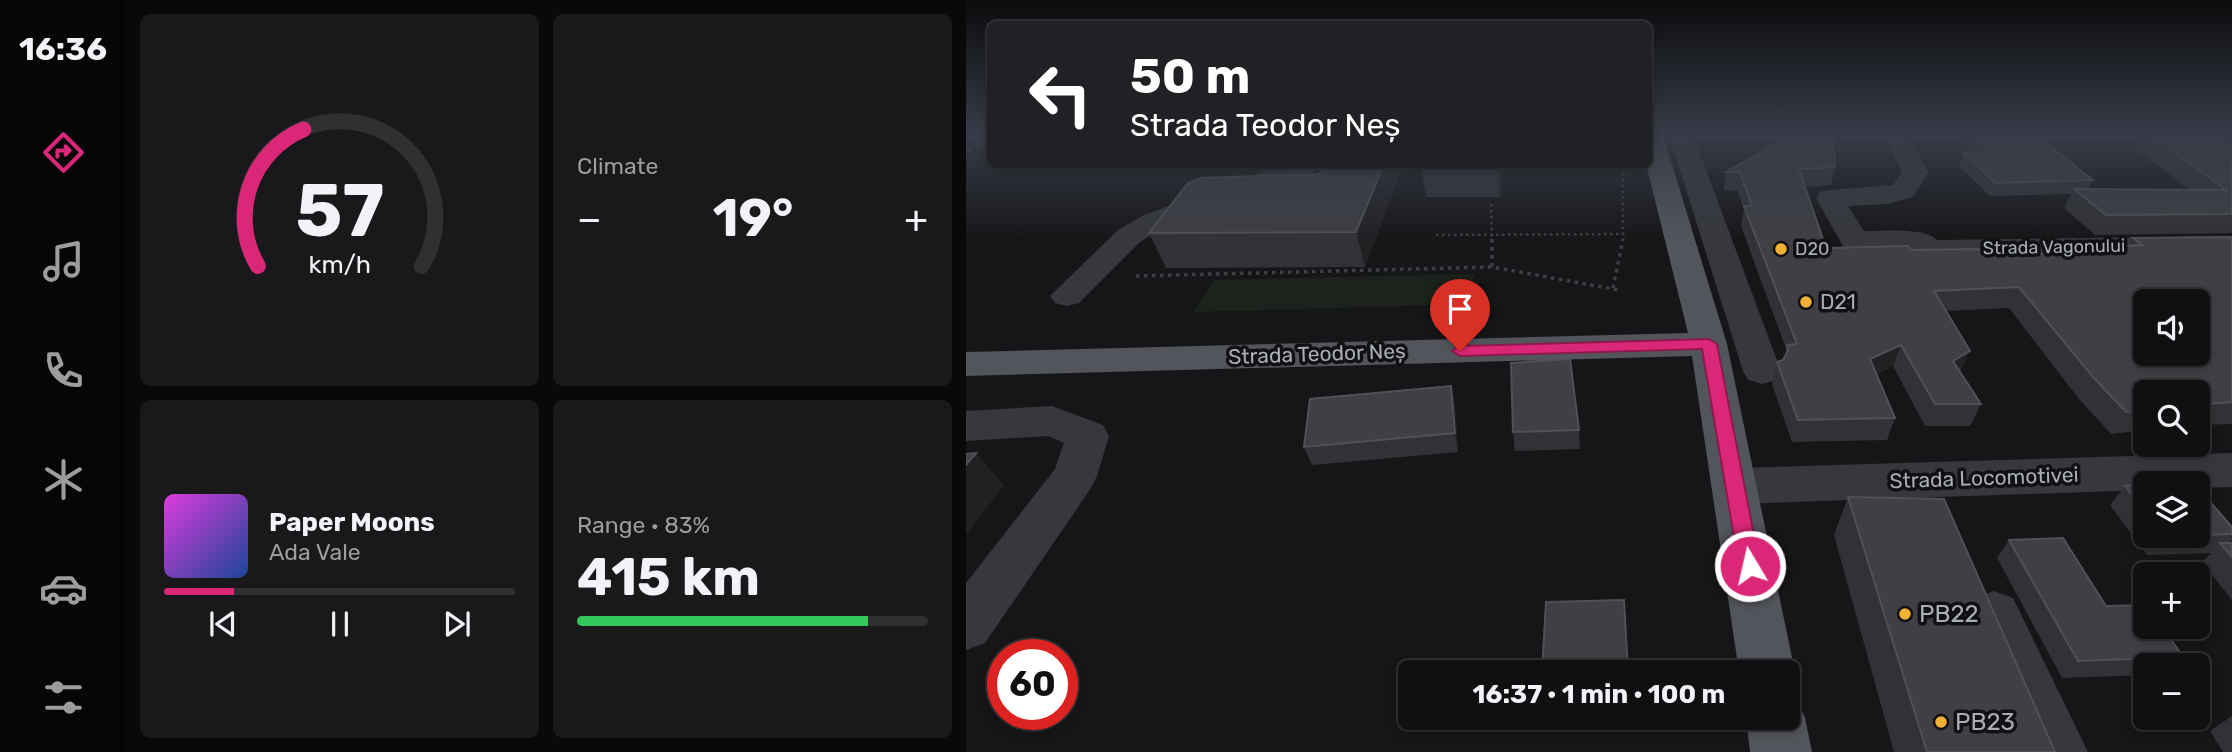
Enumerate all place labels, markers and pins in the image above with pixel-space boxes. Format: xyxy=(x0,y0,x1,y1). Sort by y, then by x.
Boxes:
place label: D20 xyxy=(1795,238,1829,260)
marker: D20 xyxy=(1773,241,1789,257)
pin xyxy=(1430,279,1490,351)
place label: D21 xyxy=(1820,289,1856,314)
marker: D21 xyxy=(1798,294,1814,310)
place label: PB22 xyxy=(1919,600,1979,628)
marker: PB22 xyxy=(1897,606,1913,622)
place label: PB23 xyxy=(1955,708,2015,736)
marker: PB23 xyxy=(1933,714,1949,730)

